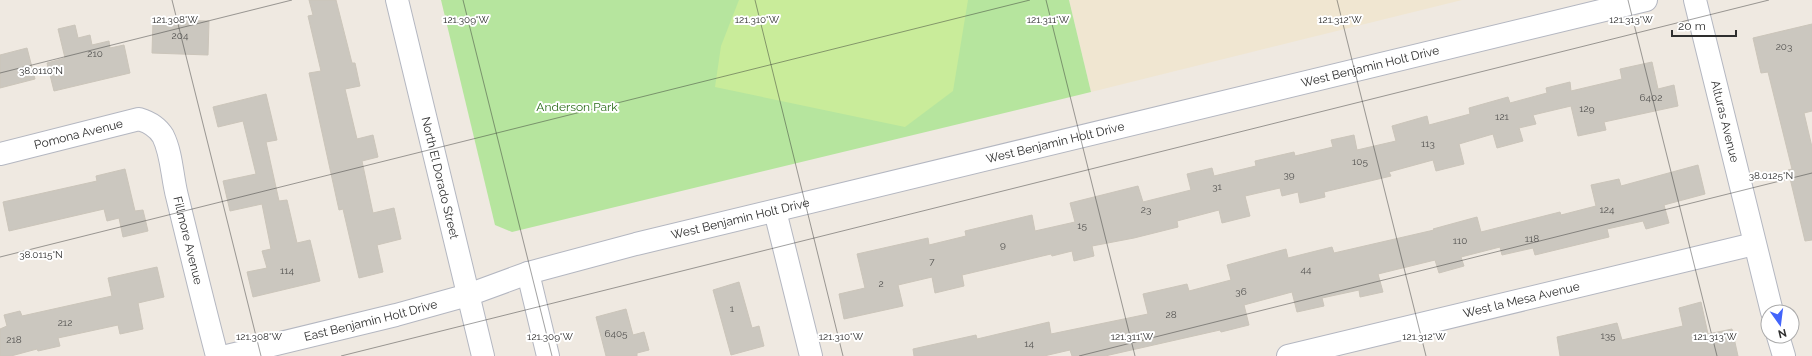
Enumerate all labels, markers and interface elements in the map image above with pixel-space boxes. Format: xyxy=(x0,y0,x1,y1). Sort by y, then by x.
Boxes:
scale bar xyxy=(1672,12,1736,38)
text: 121.308°W xyxy=(152,14,199,25)
text: 121.309°W xyxy=(443,14,489,25)
text: 121.310°W xyxy=(735,14,780,25)
text: 121.311°W xyxy=(1027,14,1070,25)
text: 121.312°W xyxy=(1318,14,1362,25)
text: 121.313°W xyxy=(1609,14,1653,25)
text: 20 m xyxy=(1678,19,1706,33)
house number: 204 xyxy=(172,30,189,41)
house number: 203 xyxy=(1776,41,1792,52)
street label: West Benjamin Holt Drive xyxy=(1300,43,1441,90)
house number: 210 xyxy=(87,48,103,59)
text: 38.0110°N xyxy=(19,65,63,76)
street label: Alturas Avenue xyxy=(1708,79,1742,164)
house number: 6402 xyxy=(1640,92,1662,103)
park label: Anderson Park xyxy=(536,100,618,114)
house number: 129 xyxy=(1579,103,1595,114)
house number: 121 xyxy=(1495,111,1510,122)
street label: North El Dorado Street xyxy=(418,115,461,240)
street label: Pomona Avenue xyxy=(33,116,124,152)
street label: West Benjamin Holt Drive xyxy=(985,119,1126,166)
house number: 113 xyxy=(1421,138,1435,149)
house number: 105 xyxy=(1352,156,1368,167)
house number: 39 xyxy=(1283,169,1295,180)
text: 38.0125°N xyxy=(1749,170,1793,181)
house number: 31 xyxy=(1212,181,1223,192)
street label: Fillmore Avenue xyxy=(170,195,205,286)
street label: West Benjamin Holt Drive xyxy=(670,195,811,242)
house number: 23 xyxy=(1141,204,1151,215)
house number: 124 xyxy=(1600,204,1615,215)
house number: 15 xyxy=(1077,220,1087,231)
house number: 118 xyxy=(1525,233,1539,244)
house number: 110 xyxy=(1453,235,1467,246)
house number: 9 xyxy=(1000,239,1006,250)
text: 38.0115°N xyxy=(19,249,63,260)
house number: 7 xyxy=(929,256,935,267)
house number: 44 xyxy=(1301,264,1312,275)
house number: 114 xyxy=(280,265,295,276)
house number: 2 xyxy=(878,278,884,289)
street label: West la Mesa Avenue xyxy=(1462,279,1581,321)
house number: 36 xyxy=(1235,286,1247,297)
street label: East Benjamin Holt Drive xyxy=(303,297,439,344)
house number: 1 xyxy=(730,303,735,314)
north arrow xyxy=(1760,304,1800,344)
house number: 28 xyxy=(1165,309,1177,320)
house number: 212 xyxy=(58,317,72,328)
text: N xyxy=(1777,326,1788,341)
house number: 6405 xyxy=(604,328,628,339)
house number: 135 xyxy=(1600,330,1616,341)
text: 121.308°W xyxy=(236,331,283,342)
text: 121.309°W xyxy=(527,331,573,342)
text: 121.310°W xyxy=(819,331,864,342)
text: 121.311°W xyxy=(1111,331,1154,342)
text: 121.312°W xyxy=(1402,331,1446,342)
text: 121.313°W xyxy=(1693,331,1737,342)
house number: 218 xyxy=(6,334,22,345)
house number: 14 xyxy=(1024,338,1034,349)

